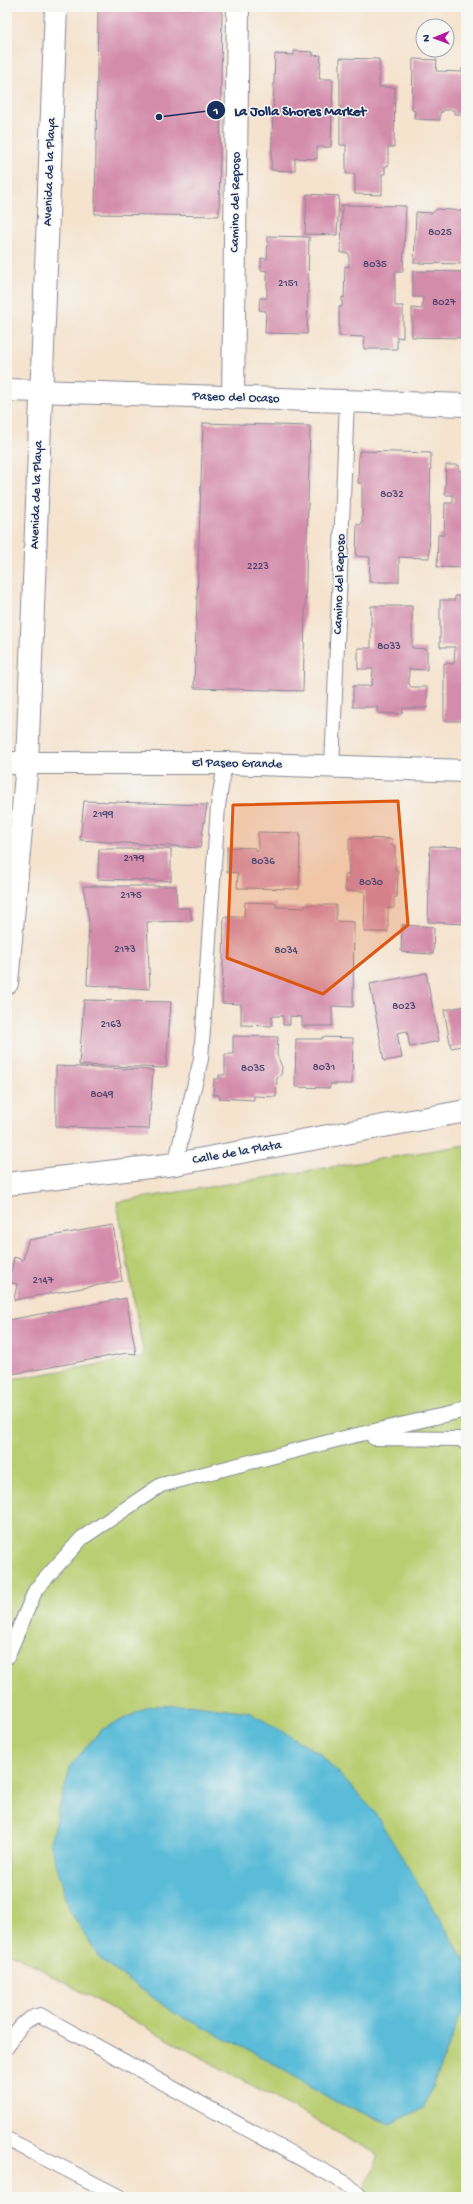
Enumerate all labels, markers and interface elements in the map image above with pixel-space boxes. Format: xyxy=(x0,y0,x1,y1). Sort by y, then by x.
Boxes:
north arrow xyxy=(415,18,455,58)
text: N xyxy=(421,34,433,42)
callout: La Jolla Shores Market xyxy=(206,97,374,123)
text: La Jolla Shores Market xyxy=(234,104,367,121)
text: 1 xyxy=(213,105,219,119)
street label: Avenida de la Playa xyxy=(41,117,59,226)
street label: Camino del Reposo xyxy=(228,151,244,253)
house number: 8025 xyxy=(428,227,452,239)
house number: 8035 xyxy=(363,259,387,271)
house number: 2151 xyxy=(278,278,298,290)
house number: 8027 xyxy=(432,297,456,309)
street label: Paseo del Ocaso xyxy=(191,389,280,407)
street label: Avenida de la Playa xyxy=(28,440,46,549)
house number: 8032 xyxy=(380,489,404,501)
street label: Camino del Reposo xyxy=(331,533,349,635)
house number: 2223 xyxy=(247,561,269,573)
house number: 8033 xyxy=(377,641,401,653)
street label: El Paseo Grande xyxy=(192,756,283,772)
house number: 2199 xyxy=(93,809,114,821)
house number: 2179 xyxy=(123,853,145,865)
house number: 8036 xyxy=(251,856,275,868)
house number: 8030 xyxy=(359,877,383,889)
house number: 2175 xyxy=(120,890,142,902)
house number: 2173 xyxy=(114,944,136,956)
house number: 8034 xyxy=(274,945,298,957)
house number: 8023 xyxy=(392,1001,416,1013)
house number: 2163 xyxy=(100,1019,122,1031)
house number: 8031 xyxy=(313,1062,335,1074)
house number: 8035 xyxy=(241,1063,265,1075)
house number: 8049 xyxy=(91,1089,114,1101)
street label: Calle de la Plata xyxy=(191,1138,283,1168)
house number: 2147 xyxy=(33,1275,54,1287)

